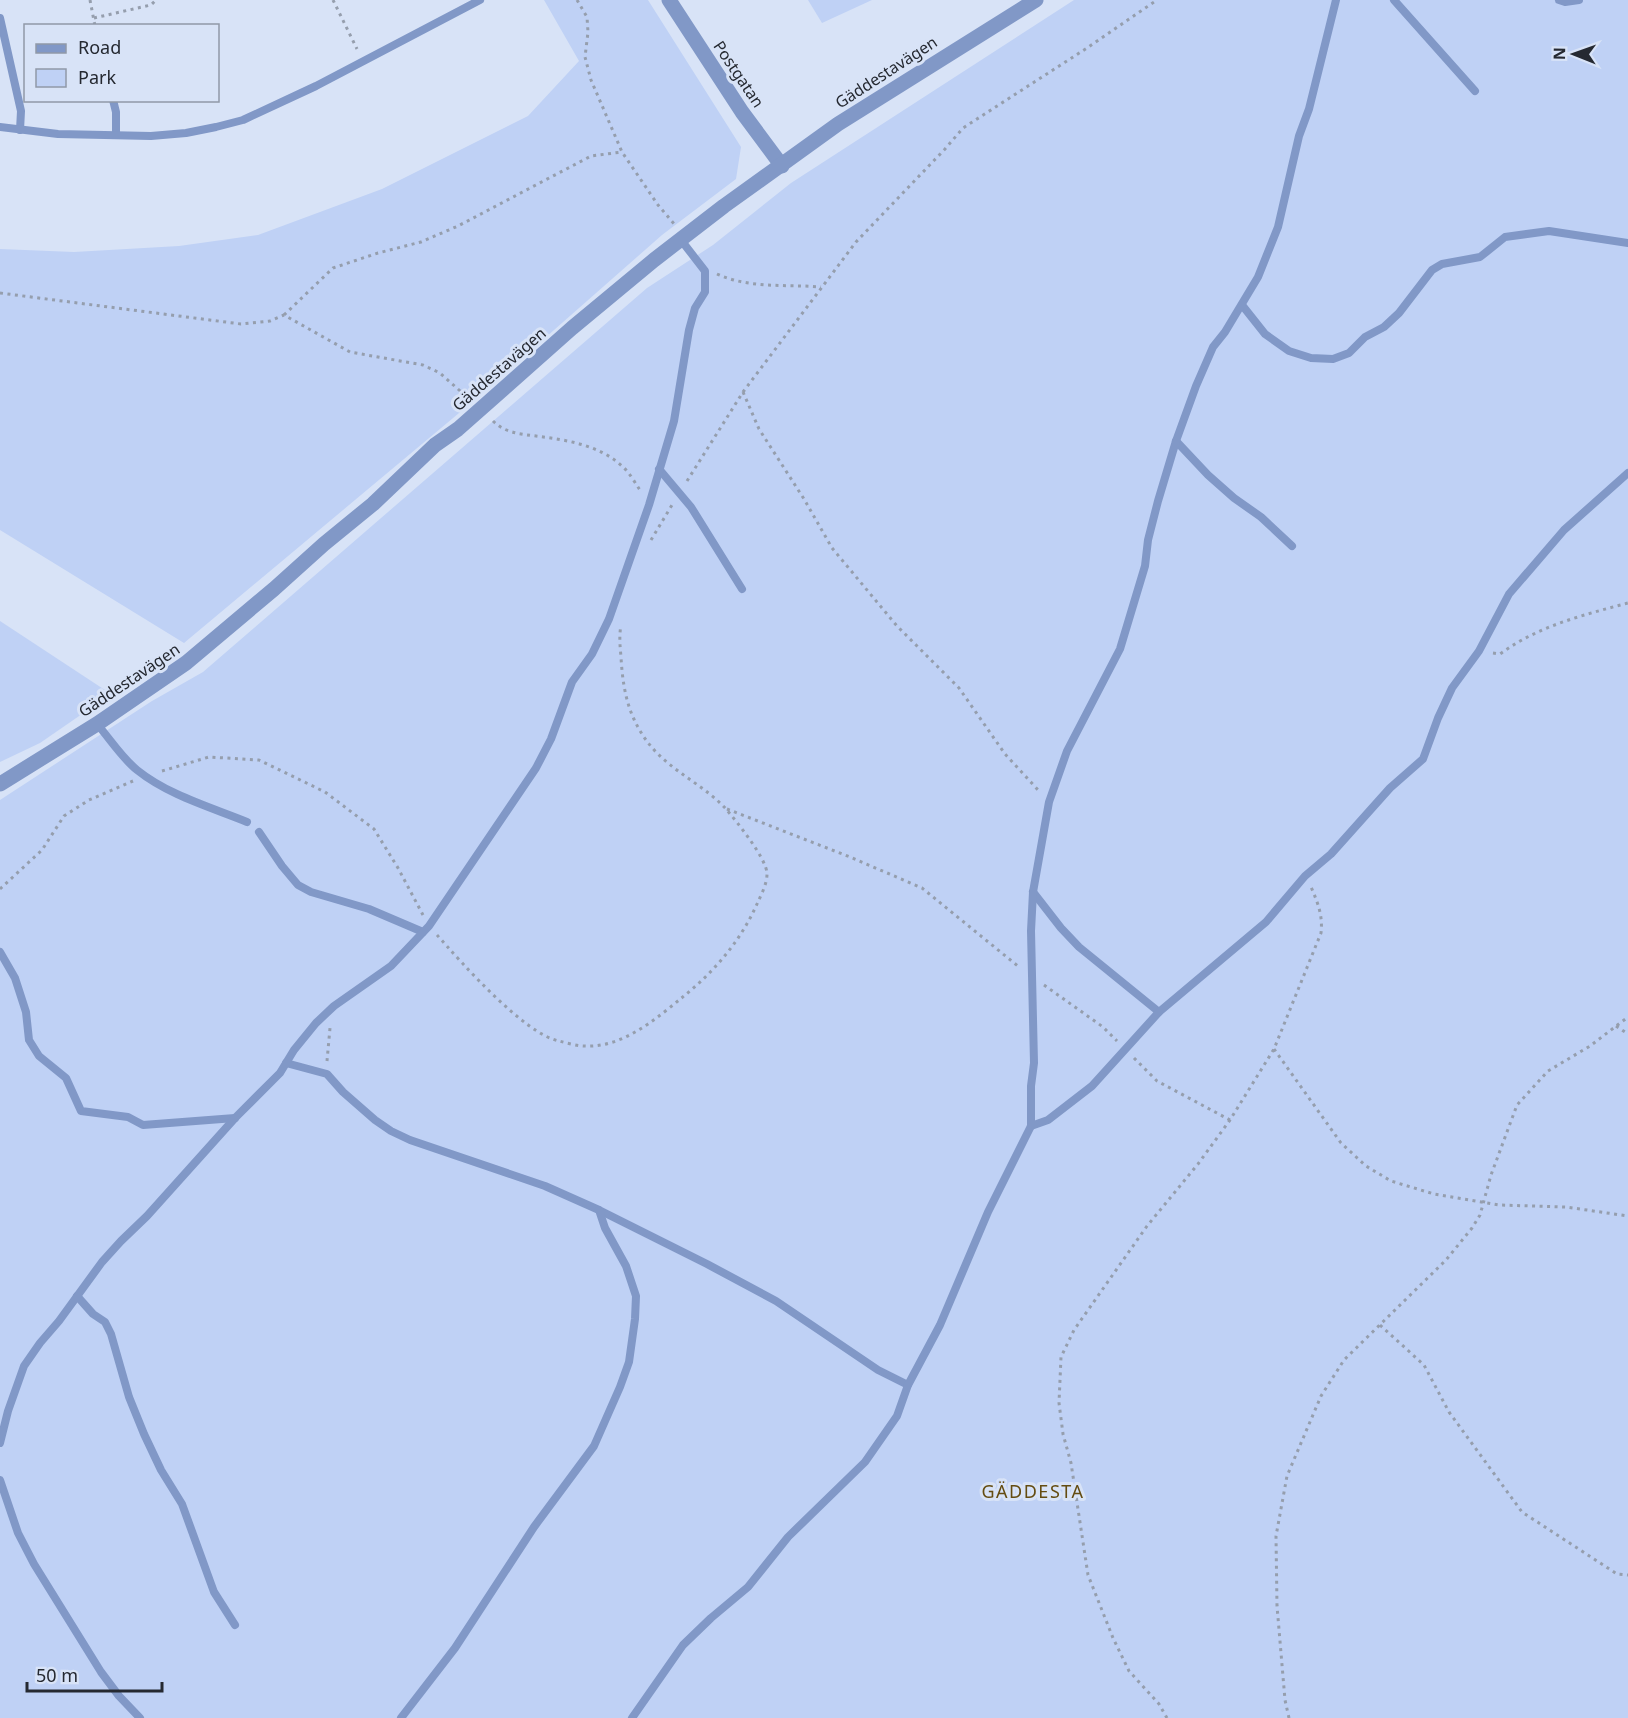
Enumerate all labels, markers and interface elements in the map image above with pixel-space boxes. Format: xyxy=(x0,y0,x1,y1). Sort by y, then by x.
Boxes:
legend xyxy=(24,24,219,102)
north arrow xyxy=(1544,24,1604,84)
street label: Gäddestavägen xyxy=(831,31,941,113)
text: Road xyxy=(78,35,121,59)
street label: Postgatan xyxy=(709,36,769,112)
text: N xyxy=(1548,47,1570,60)
text: Park xyxy=(78,65,116,89)
street label: Gäddestavägen xyxy=(447,322,551,416)
street label: Gäddestavägen xyxy=(74,638,184,722)
district label: GÄDDESTA xyxy=(981,1479,1085,1503)
scale bar xyxy=(27,1655,162,1693)
text: 50 m xyxy=(36,1663,78,1687)

